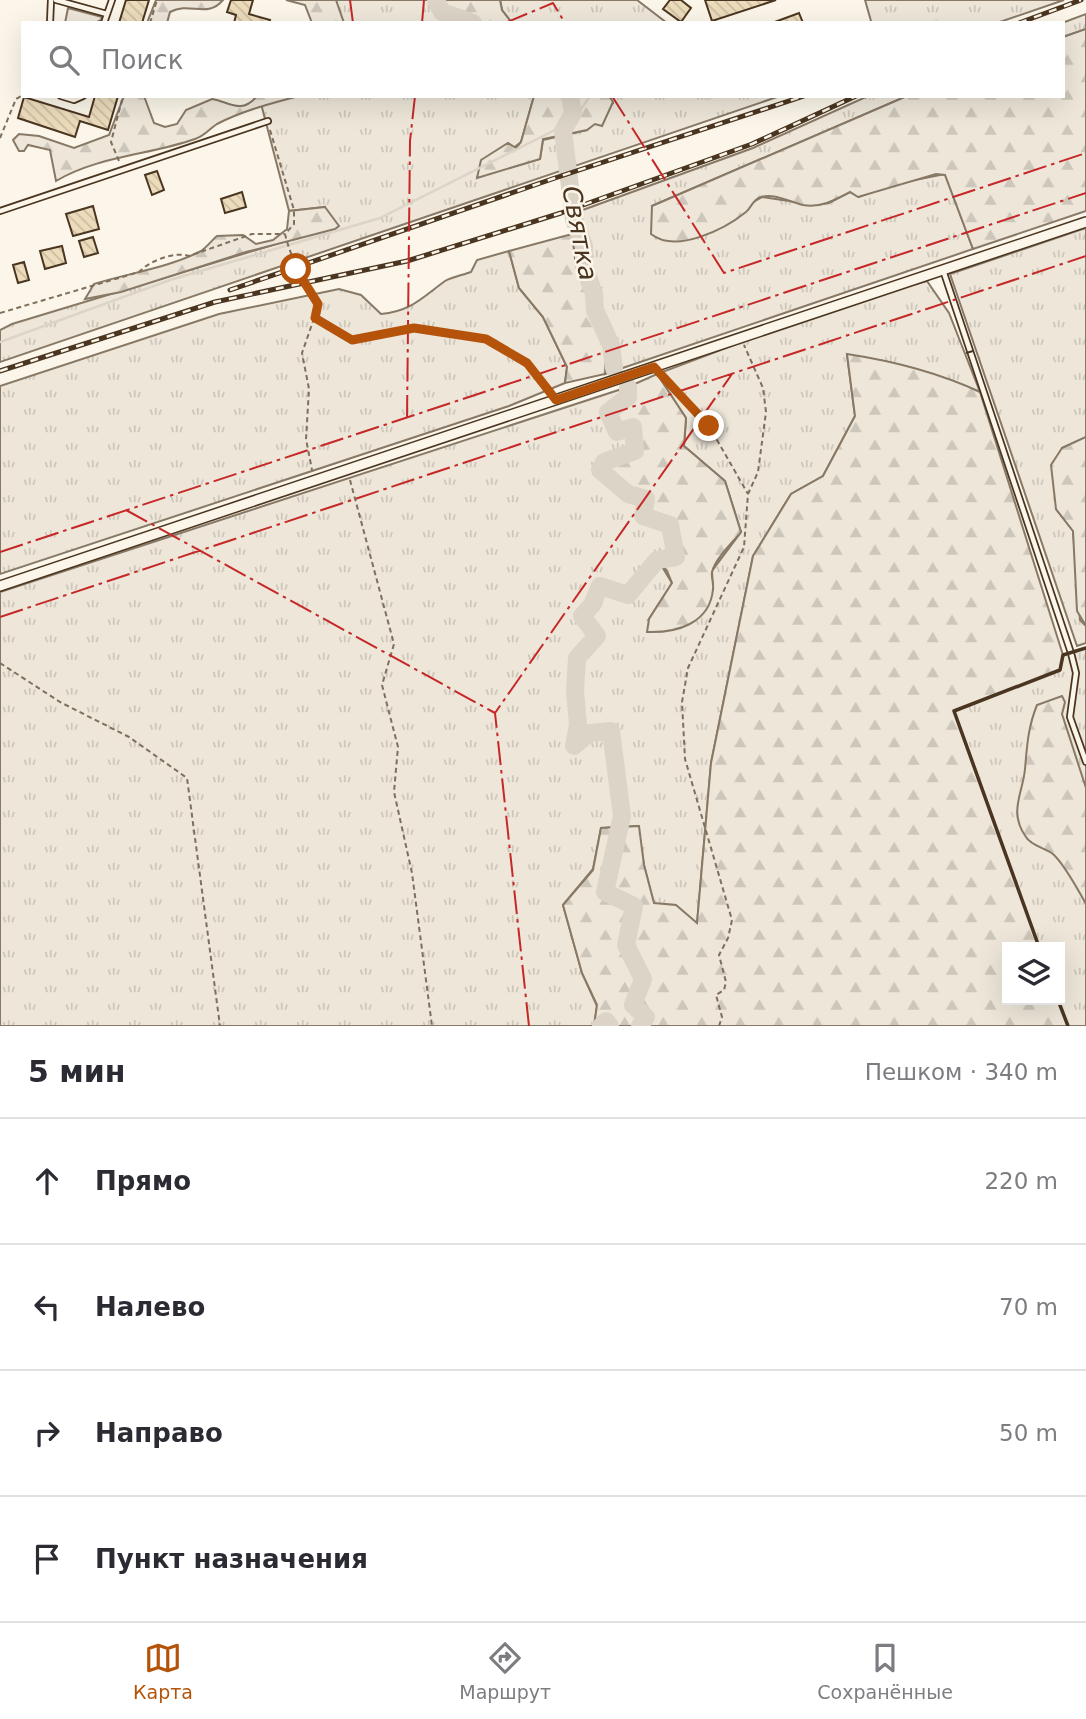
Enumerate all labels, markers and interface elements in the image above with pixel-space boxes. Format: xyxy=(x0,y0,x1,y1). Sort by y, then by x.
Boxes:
search box xyxy=(21,21,1065,98)
icon: search xyxy=(45,41,83,79)
text: Поиск xyxy=(101,45,183,75)
water label: Святка xyxy=(556,183,604,283)
route start xyxy=(280,253,311,284)
route end xyxy=(693,410,724,441)
map controls xyxy=(1002,942,1065,1005)
button: layers xyxy=(1002,942,1065,1005)
text: 5 мин xyxy=(28,1054,126,1089)
text: Пешком · 340 m xyxy=(865,1059,1058,1085)
icon: ahead xyxy=(28,1162,66,1200)
text: Прямо xyxy=(95,1166,191,1196)
text: 220 m xyxy=(984,1168,1058,1194)
icon: left xyxy=(28,1288,66,1326)
text: Налево xyxy=(95,1292,205,1322)
text: 70 m xyxy=(999,1294,1058,1320)
icon: right xyxy=(28,1414,66,1452)
text: Направо xyxy=(95,1418,223,1448)
text: 50 m xyxy=(999,1420,1058,1446)
icon: arrive xyxy=(28,1540,66,1578)
text: Пункт назначения xyxy=(95,1544,368,1574)
tab: Карта xyxy=(133,1639,193,1703)
tab: Маршрут xyxy=(459,1639,551,1703)
tab: Сохранённые xyxy=(817,1639,953,1703)

